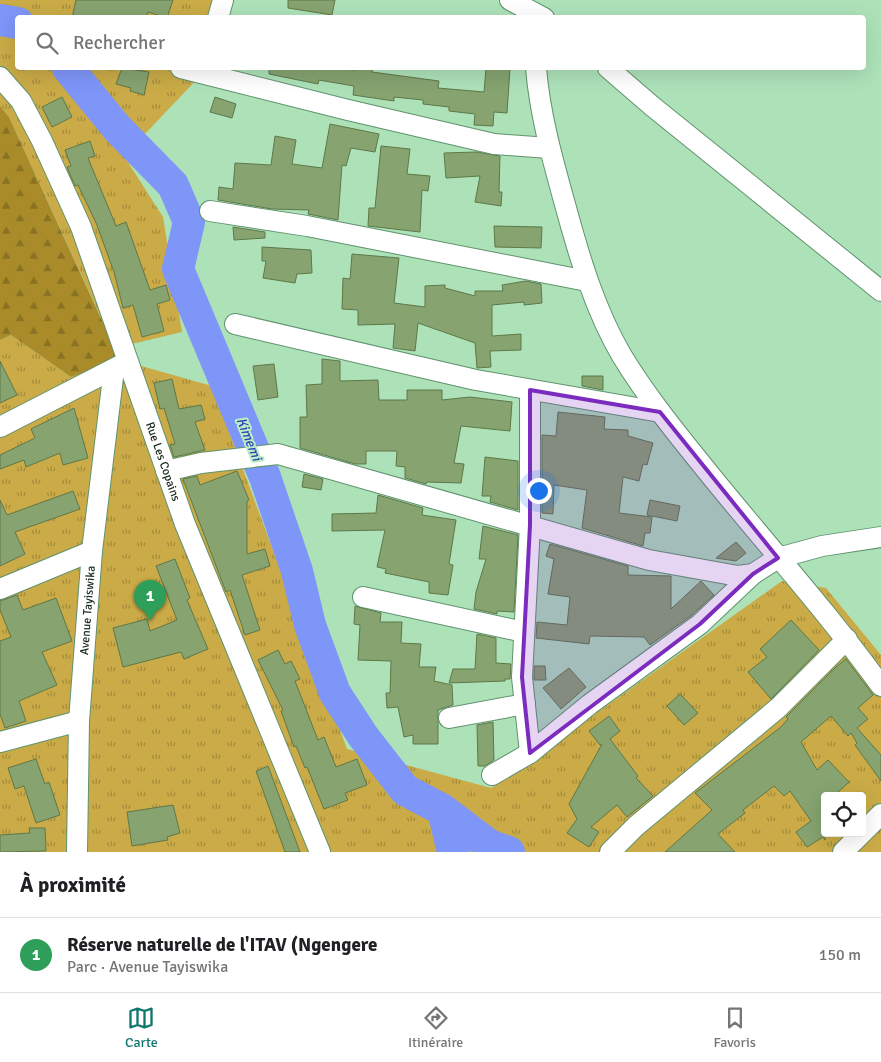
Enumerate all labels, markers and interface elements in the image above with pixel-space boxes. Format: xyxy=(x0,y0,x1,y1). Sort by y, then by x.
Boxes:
search box xyxy=(15,15,866,70)
icon: search xyxy=(33,29,61,57)
text: Rechercher xyxy=(73,31,165,55)
water label: Kimemi xyxy=(233,415,266,464)
street label: Rue Les Copains xyxy=(142,420,184,503)
your location xyxy=(526,478,552,504)
street label: Avenue Tayiswika xyxy=(77,565,98,656)
pin: 1 xyxy=(134,580,166,621)
map controls xyxy=(821,792,866,837)
button: locate xyxy=(821,792,866,837)
text: À proximité xyxy=(20,872,126,898)
text: Réserve naturelle de l'ITAV (Ngengere xyxy=(67,933,378,957)
text: 1 xyxy=(32,945,40,965)
text: 150 m xyxy=(819,945,861,965)
text: Parc · Avenue Tayiswika xyxy=(67,957,228,977)
tab: Carte xyxy=(125,1004,158,1051)
tab: Itinéraire xyxy=(408,1004,463,1051)
tab: Favoris xyxy=(713,1004,756,1051)

